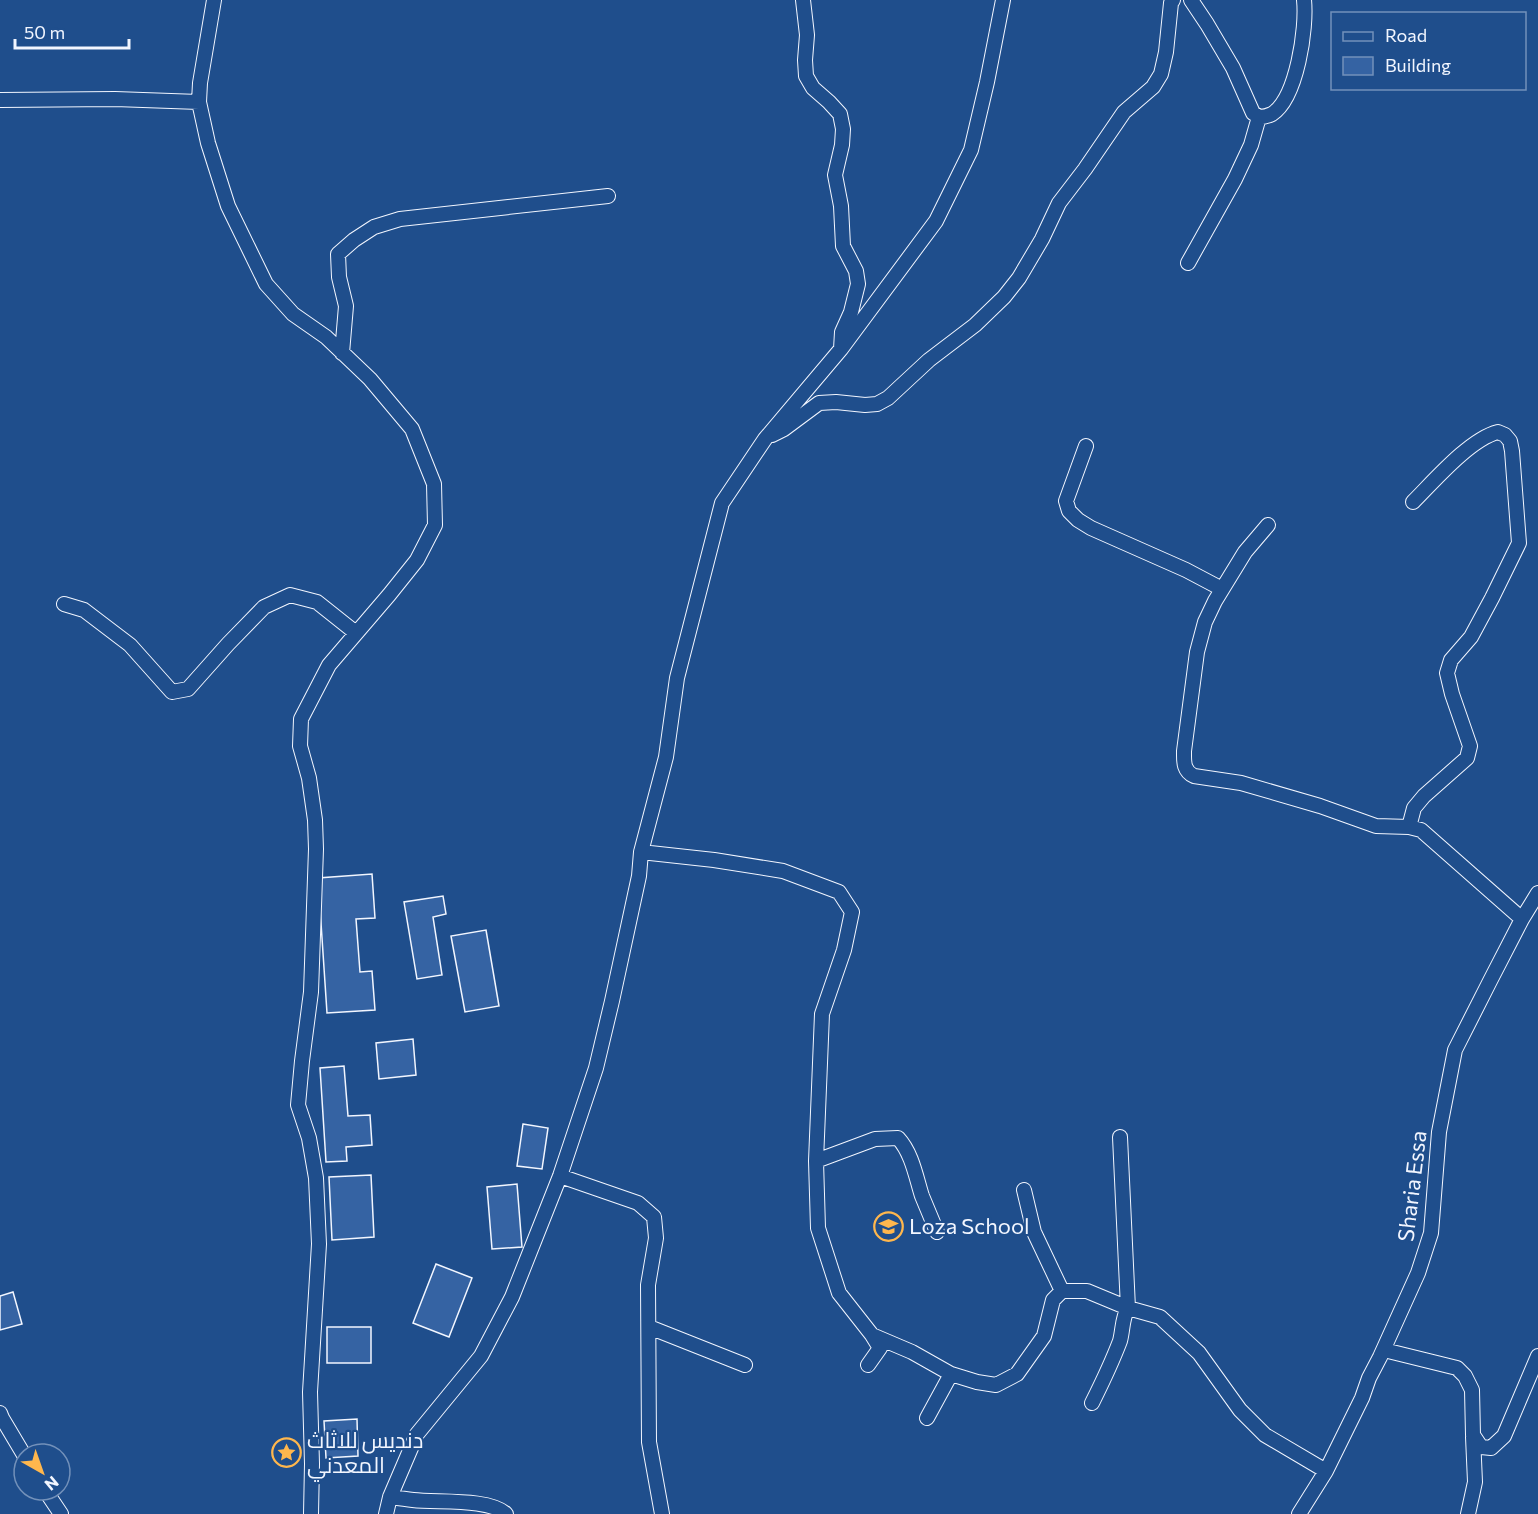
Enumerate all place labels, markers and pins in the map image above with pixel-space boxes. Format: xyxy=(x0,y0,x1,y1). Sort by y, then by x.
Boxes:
school or university icon: Loza School xyxy=(872,1210,904,1242)
place label: Loza School xyxy=(909,1212,1030,1239)
place label: دنديس للاثاث المعدني xyxy=(307,1426,423,1482)
place icon: دنديس للاثاث المعدني xyxy=(270,1437,302,1469)

